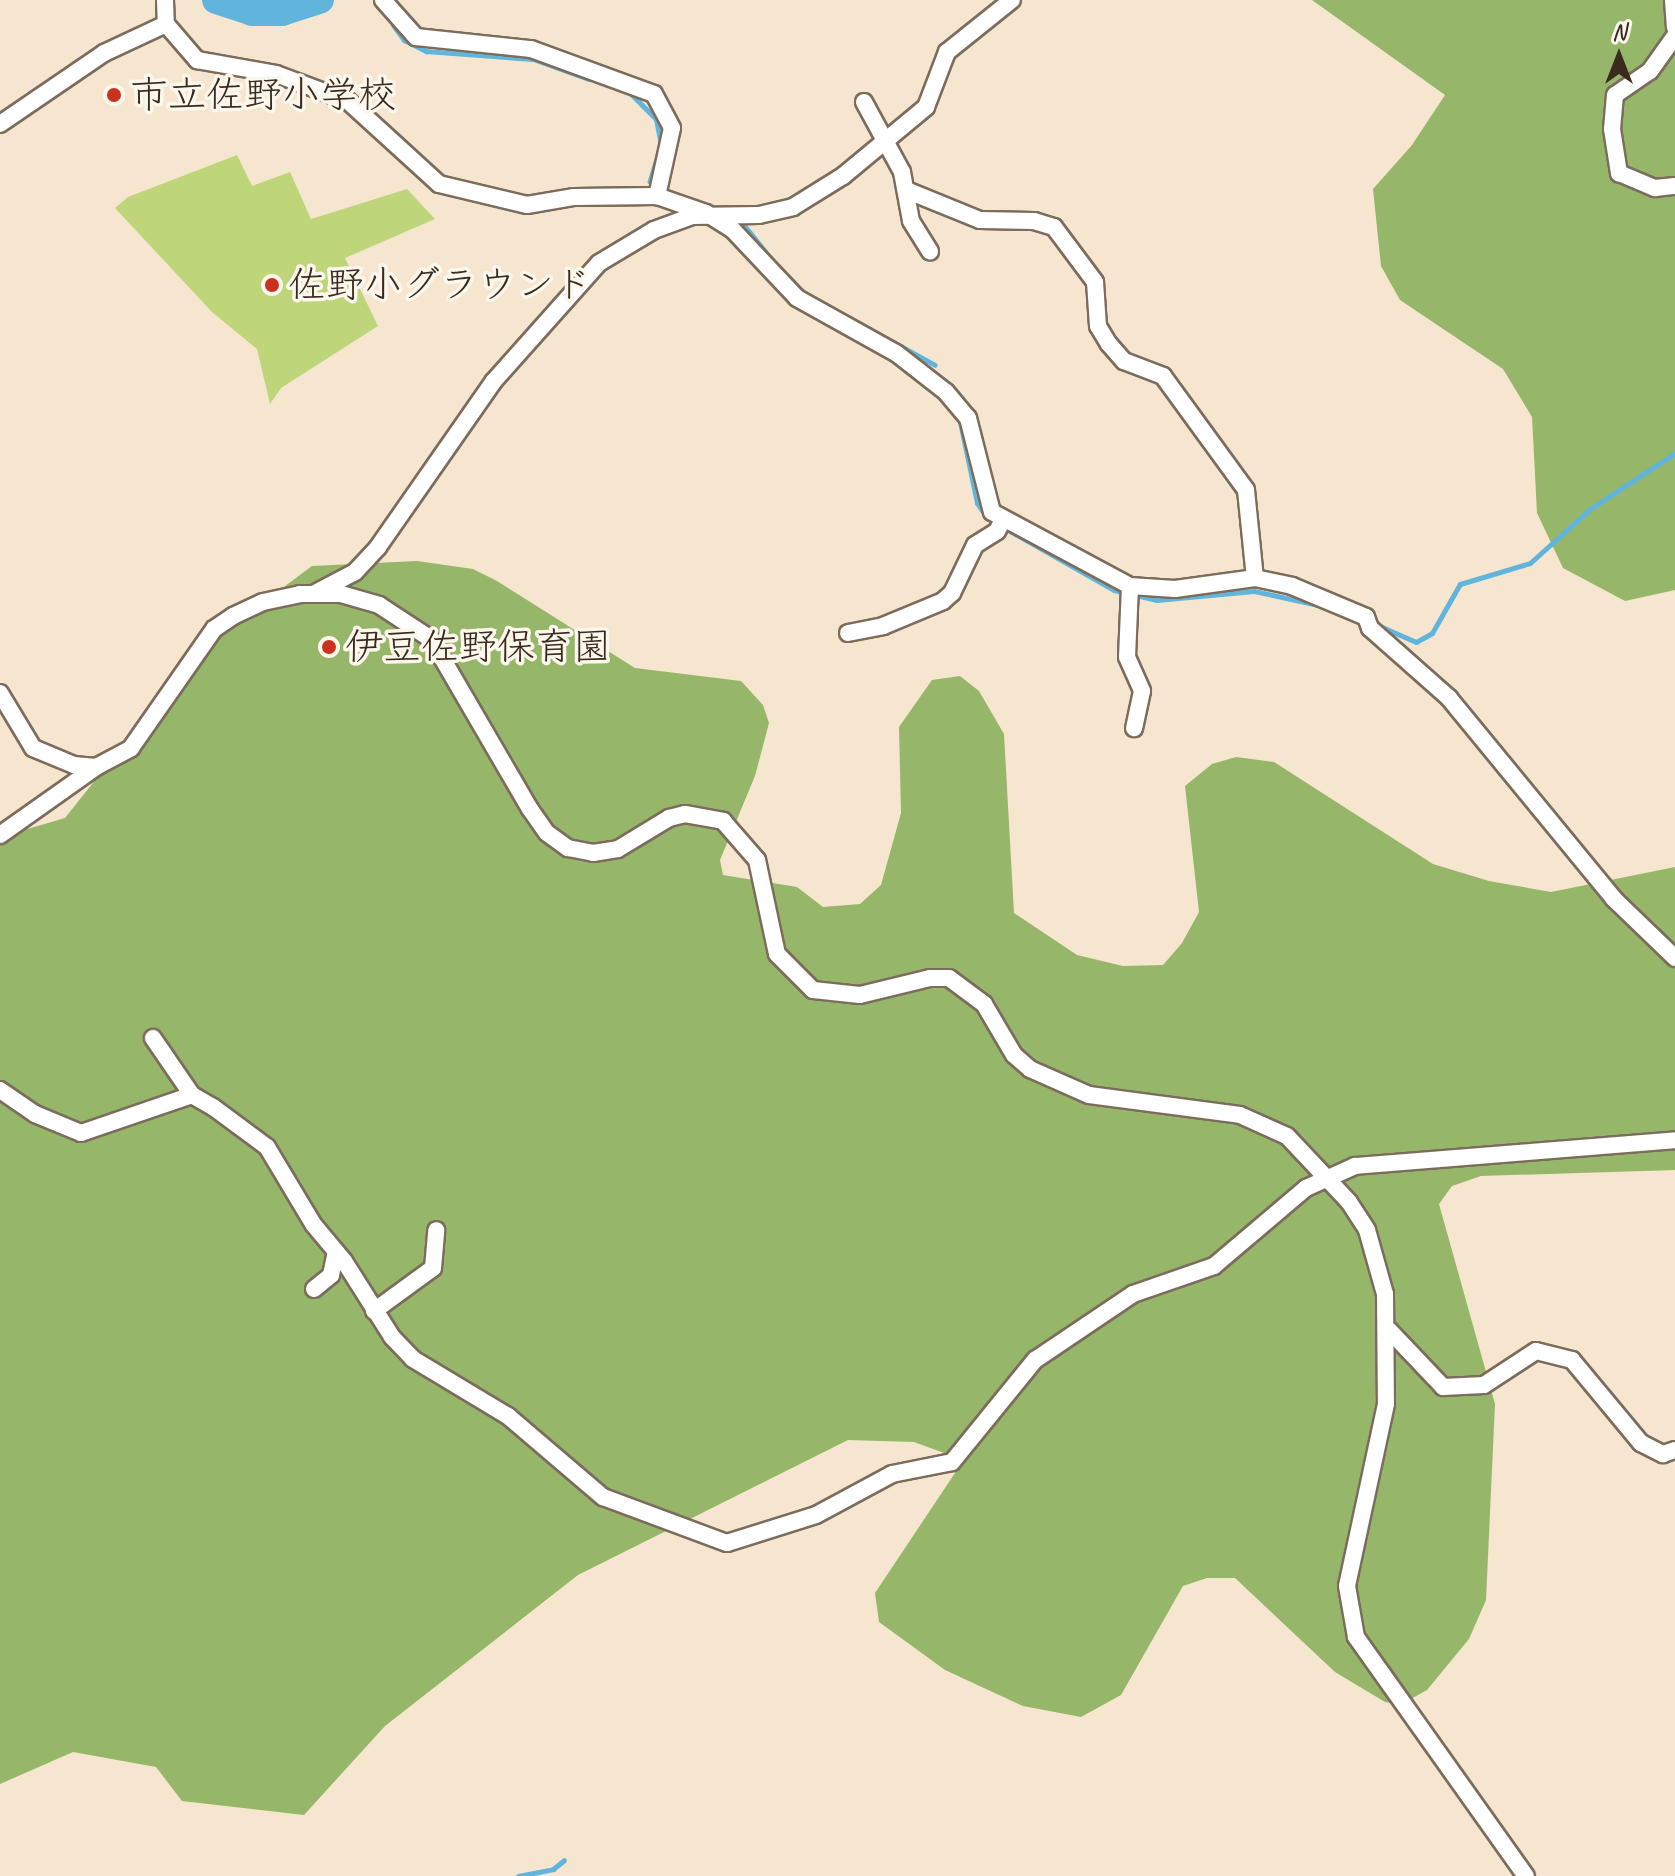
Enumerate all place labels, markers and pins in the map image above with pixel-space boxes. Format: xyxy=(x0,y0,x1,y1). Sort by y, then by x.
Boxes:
place label: 市立佐野小学校 xyxy=(130,72,396,118)
marker: 市立佐野小学校 xyxy=(105,86,123,104)
place label: 佐野小グラウンド xyxy=(288,262,592,308)
marker: 佐野小グラウンド xyxy=(263,276,281,294)
place label: 伊豆佐野保育園 xyxy=(345,624,611,670)
marker: 伊豆佐野保育園 xyxy=(320,638,338,656)

